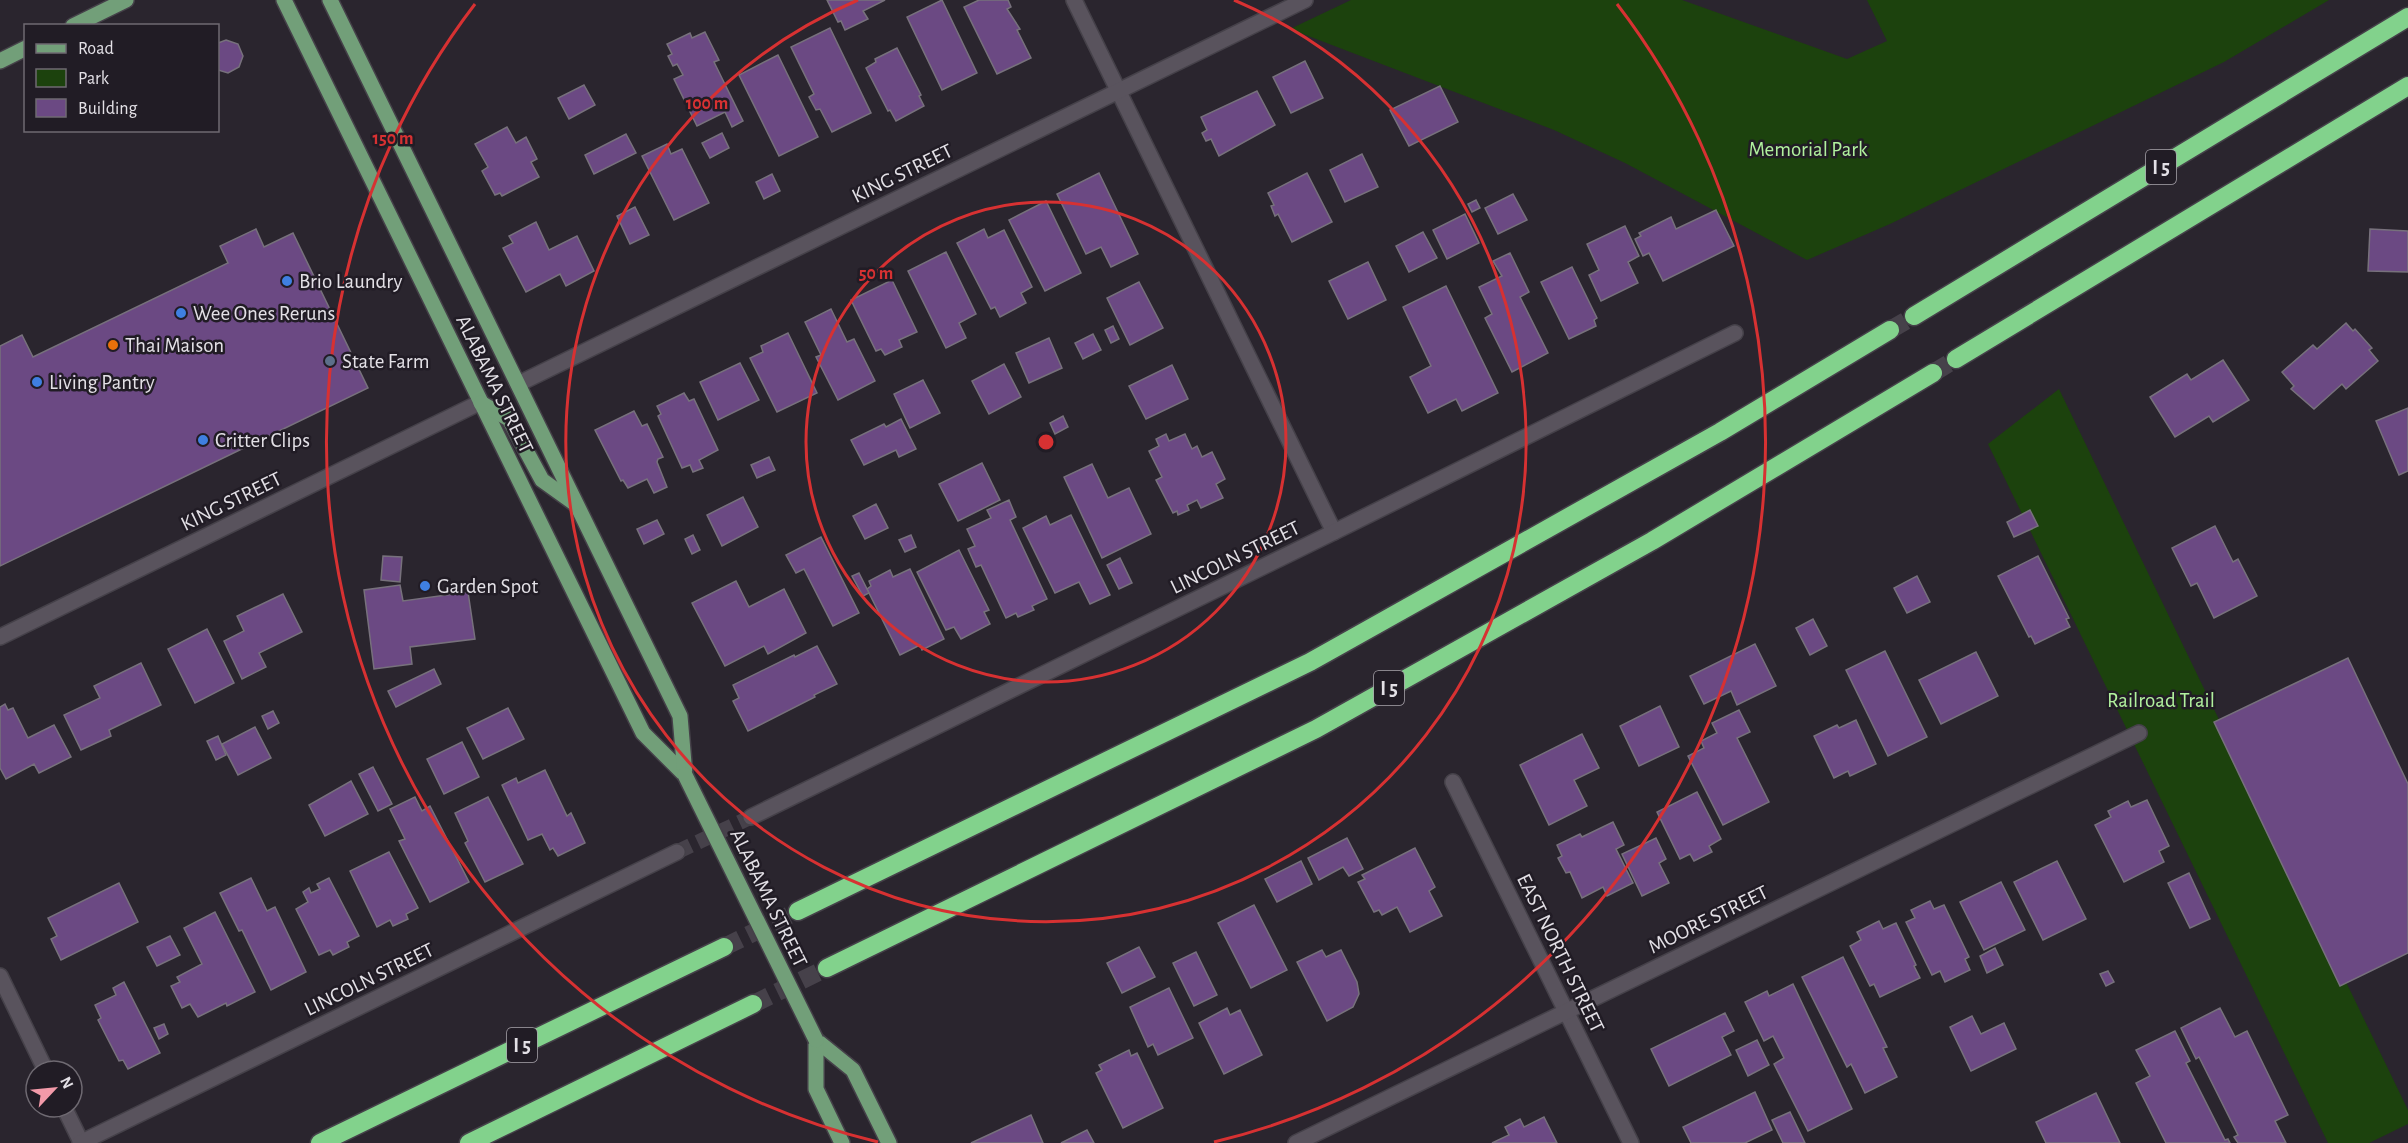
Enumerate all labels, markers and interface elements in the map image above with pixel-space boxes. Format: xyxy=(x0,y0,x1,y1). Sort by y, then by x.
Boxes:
legend xyxy=(24,24,219,132)
text: Road xyxy=(78,40,114,58)
text: Park xyxy=(78,70,110,88)
text: 100 m xyxy=(686,95,728,113)
text: Building xyxy=(78,100,138,118)
text: 150 m xyxy=(373,130,413,148)
park label: Memorial Park xyxy=(1748,139,1868,160)
street label: KING STREET xyxy=(849,140,956,207)
road number: I 5 xyxy=(2146,150,2176,184)
text: 50 m xyxy=(859,265,893,283)
place label: Brio Laundry xyxy=(299,271,402,292)
marker: Brio Laundry xyxy=(280,274,294,288)
place label: Wee Ones Reruns xyxy=(193,303,335,324)
marker: Wee Ones Reruns xyxy=(174,306,188,320)
street label: ALABAMA STREET xyxy=(452,312,537,457)
place label: Thai Maison xyxy=(125,335,224,356)
marker: Thai Maison xyxy=(106,338,120,352)
place label: State Farm xyxy=(342,351,429,372)
marker: State Farm xyxy=(323,354,337,368)
place label: Living Pantry xyxy=(49,372,155,393)
marker: Living Pantry xyxy=(30,375,44,389)
place label: Critter Clips xyxy=(215,430,310,451)
centre of rings xyxy=(1036,432,1056,452)
marker: Critter Clips xyxy=(196,433,210,447)
street label: KING STREET xyxy=(178,468,285,535)
street label: LINCOLN STREET xyxy=(1167,517,1303,598)
place label: Garden Spot xyxy=(437,576,538,597)
marker: Garden Spot xyxy=(418,579,432,593)
road number: I 5 xyxy=(1374,671,1404,705)
park label: Railroad Trail xyxy=(2107,690,2215,711)
street label: ALABAMA STREET xyxy=(726,826,811,971)
street label: EAST NORTH STREET xyxy=(1513,870,1608,1036)
street label: MOORE STREET xyxy=(1645,881,1771,958)
street label: LINCOLN STREET xyxy=(301,939,437,1020)
road number: I 5 xyxy=(507,1028,537,1062)
north arrow xyxy=(24,1059,84,1119)
text: N xyxy=(57,1074,76,1091)

